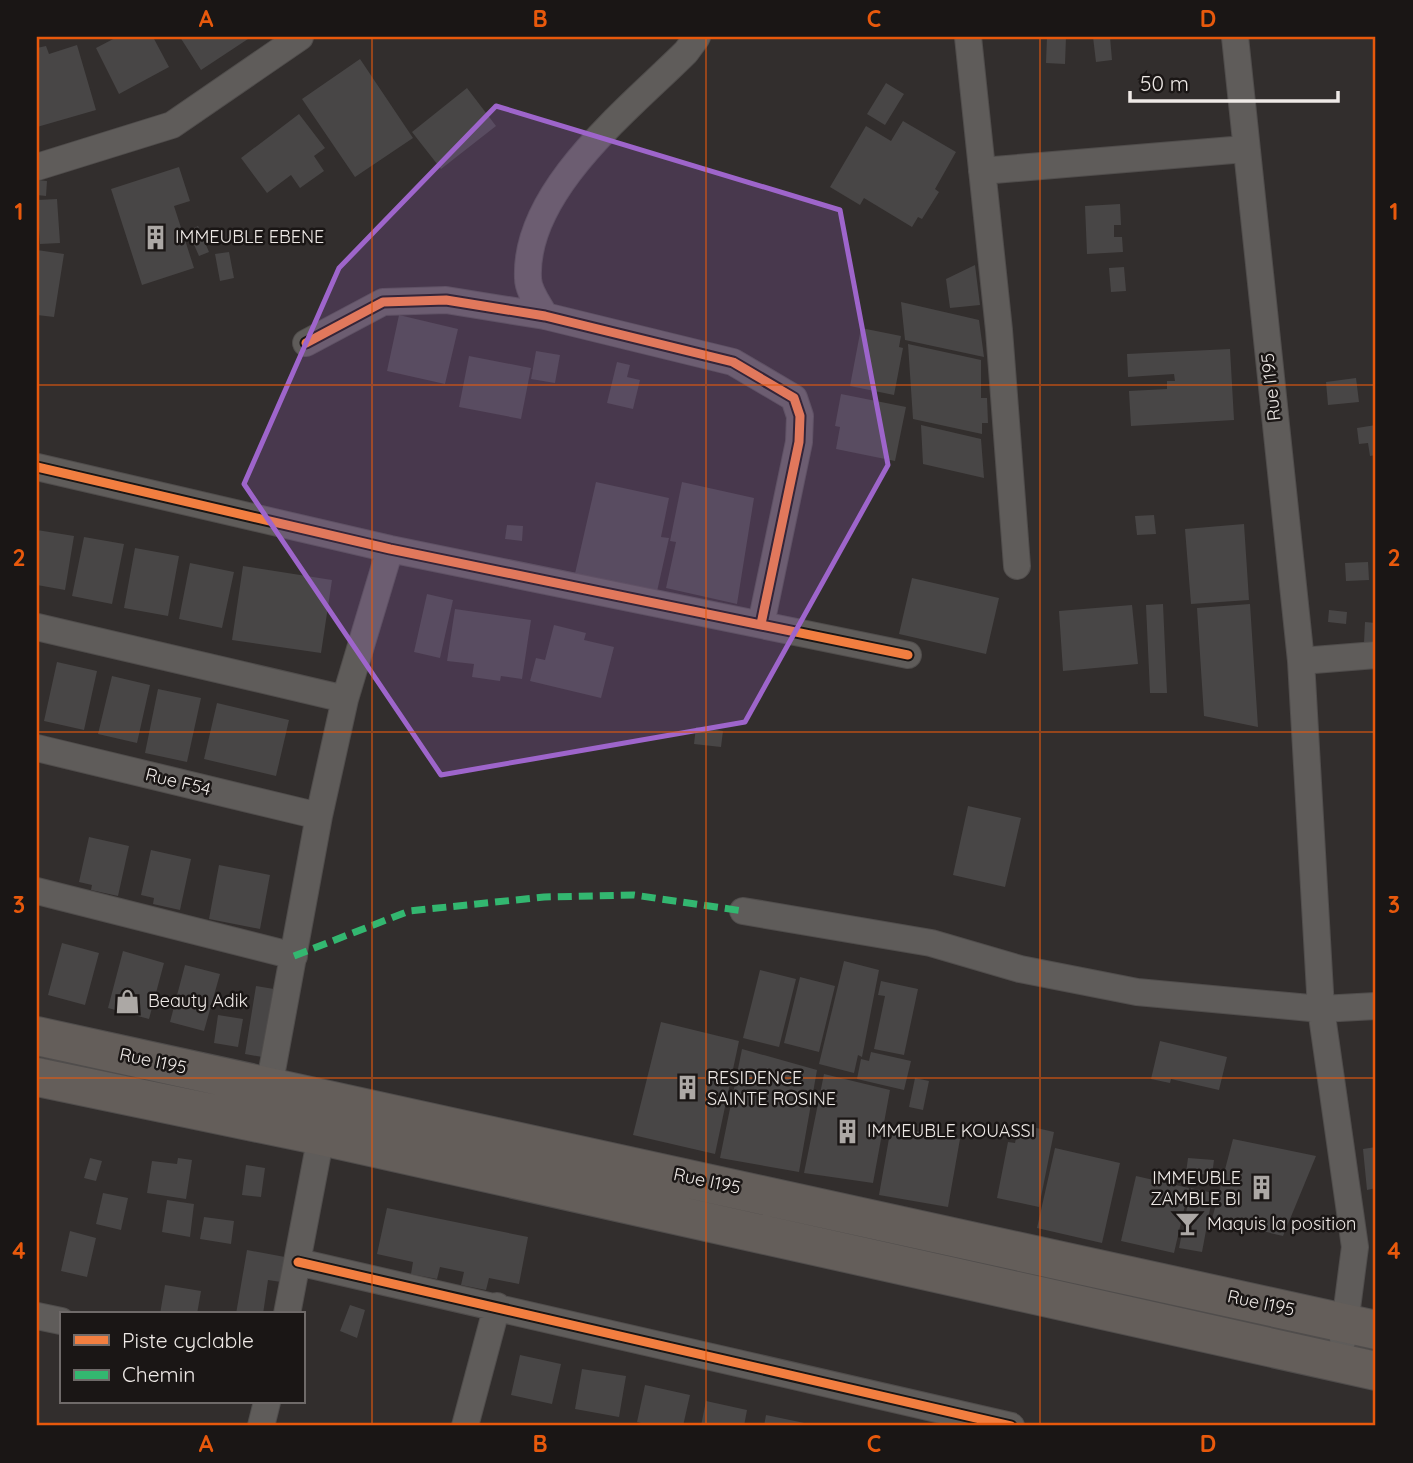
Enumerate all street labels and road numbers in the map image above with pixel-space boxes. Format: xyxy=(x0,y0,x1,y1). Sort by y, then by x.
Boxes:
street label: Rue I195 xyxy=(1255,352,1286,422)
street label: Rue F54 xyxy=(143,762,213,801)
street label: Rue I195 xyxy=(117,1042,189,1079)
street label: Rue I195 xyxy=(671,1162,743,1199)
street label: Rue I195 xyxy=(1225,1284,1297,1321)

